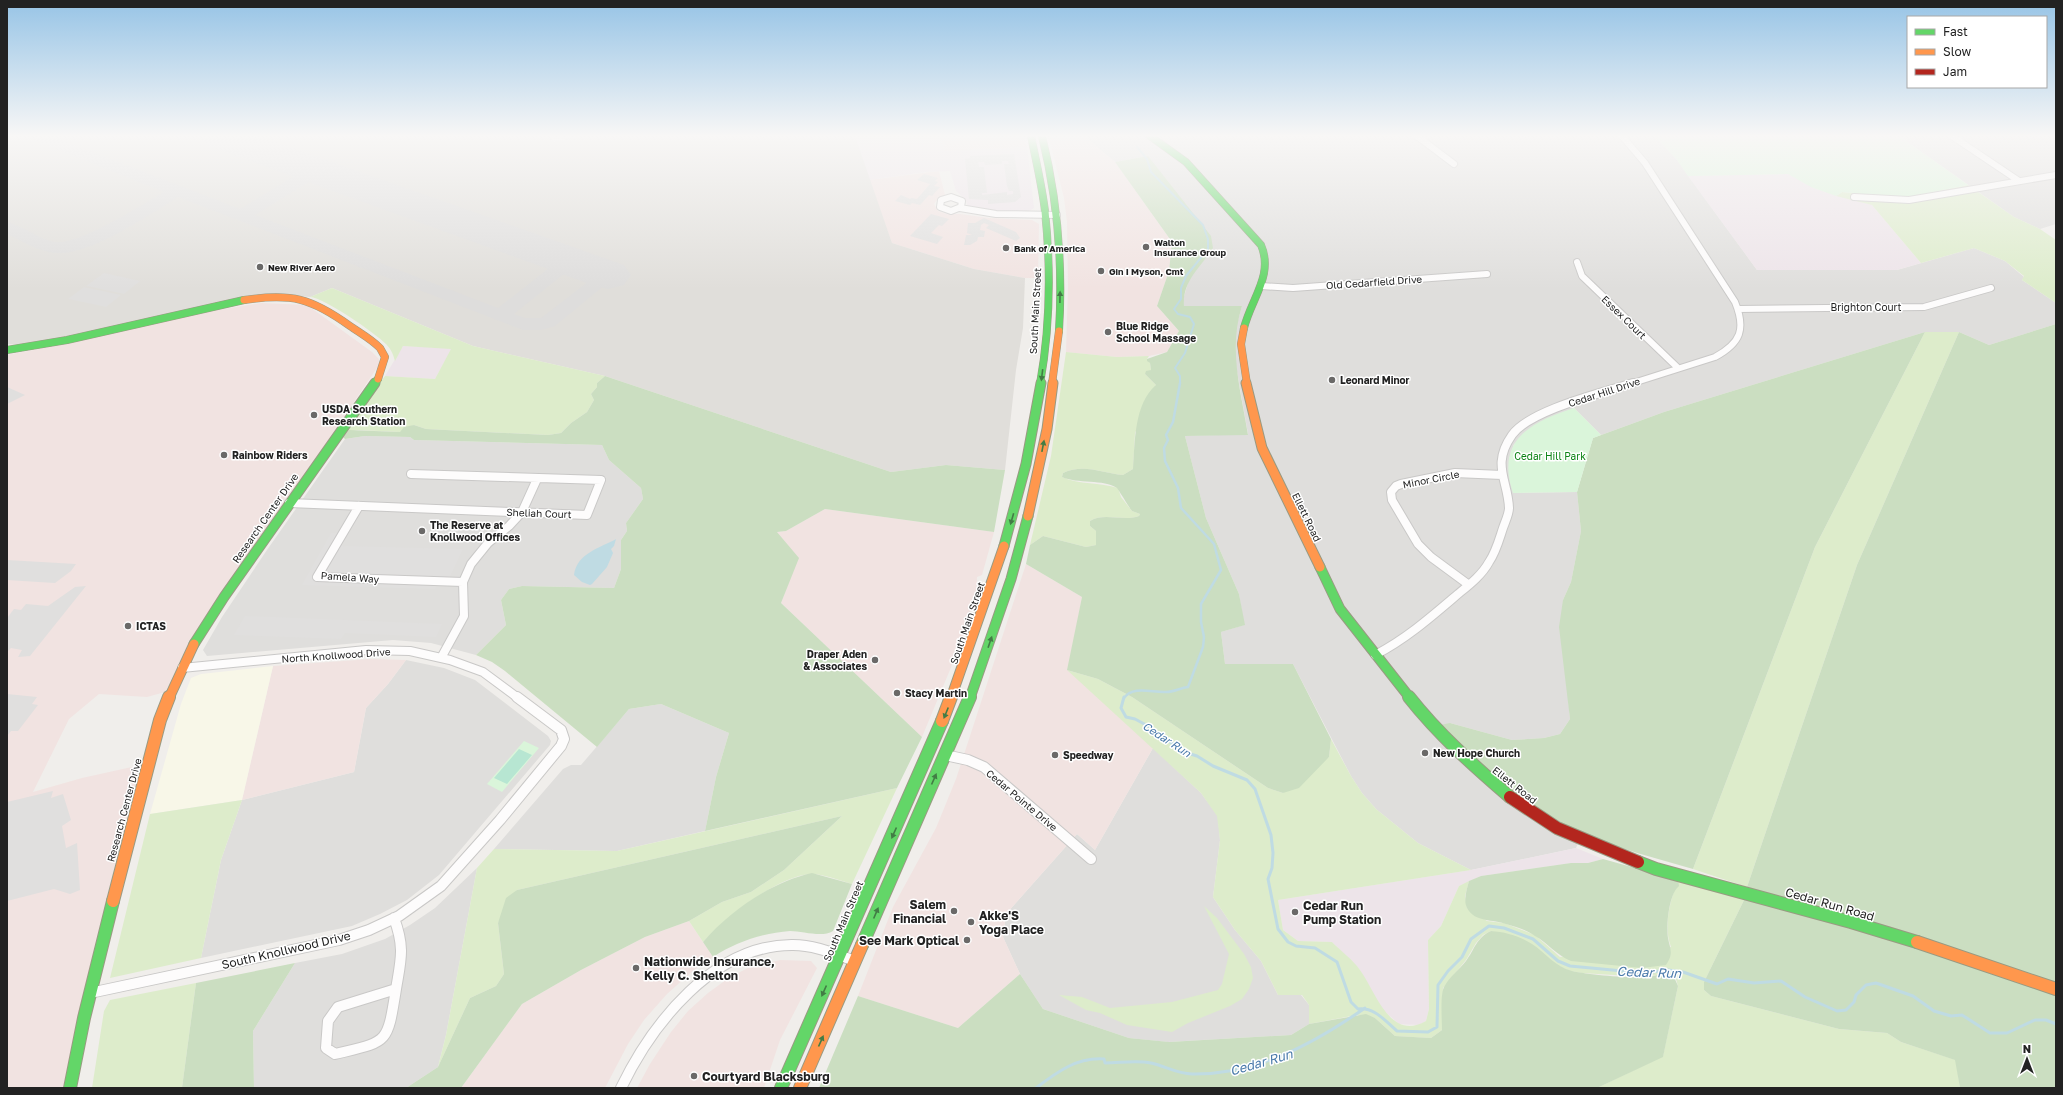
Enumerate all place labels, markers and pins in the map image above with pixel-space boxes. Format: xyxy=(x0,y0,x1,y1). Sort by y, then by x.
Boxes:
place label: Walton Insurance Group xyxy=(1154,237,1226,258)
marker: Walton Insurance Group xyxy=(1141,242,1151,252)
marker: Bank of America xyxy=(1001,243,1011,253)
place label: Bank of America xyxy=(1014,243,1085,254)
marker: New River Aero xyxy=(255,262,265,272)
place label: New River Aero xyxy=(268,262,336,273)
marker: Gin I Myson, Cmt xyxy=(1096,266,1106,276)
place label: Gin I Myson, Cmt xyxy=(1109,266,1184,277)
place label: Blue Ridge School Massage xyxy=(1116,320,1196,344)
marker: Blue Ridge School Massage xyxy=(1103,327,1113,337)
place label: Leonard Minor xyxy=(1340,374,1410,386)
marker: Leonard Minor xyxy=(1327,375,1337,385)
place label: USDA Southern Research Station xyxy=(322,403,405,427)
marker: USDA Southern Research Station xyxy=(309,410,319,420)
place label: Rainbow Riders xyxy=(232,449,308,461)
marker: Rainbow Riders xyxy=(219,450,229,460)
place label: The Reserve at Knollwood Offices xyxy=(430,519,520,543)
marker: The Reserve at Knollwood Offices xyxy=(417,526,427,536)
place label: ICTAS xyxy=(136,620,166,632)
marker: ICTAS xyxy=(123,621,133,631)
place label: Draper Aden & Associates xyxy=(803,648,867,672)
marker: Draper Aden & Associates xyxy=(870,655,880,665)
place label: Stacy Martin xyxy=(905,687,967,699)
marker: Stacy Martin xyxy=(892,688,902,698)
place label: New Hope Church xyxy=(1433,747,1520,759)
marker: New Hope Church xyxy=(1420,748,1430,758)
place label: Speedway xyxy=(1063,749,1114,761)
marker: Speedway xyxy=(1050,750,1060,760)
place label: Salem Financial xyxy=(893,897,946,926)
place label: Cedar Run Pump Station xyxy=(1303,898,1381,927)
marker: Salem Financial xyxy=(949,906,959,916)
marker: Cedar Run Pump Station xyxy=(1290,907,1300,917)
place label: Akke'S Yoga Place xyxy=(979,908,1044,937)
marker: Akke'S Yoga Place xyxy=(966,917,976,927)
place label: See Mark Optical xyxy=(859,933,959,948)
marker: See Mark Optical xyxy=(962,935,972,945)
place label: Nationwide Insurance, Kelly C. Shelton xyxy=(644,954,775,983)
marker: Nationwide Insurance, Kelly C. Shelton xyxy=(631,963,641,973)
place label: Courtyard Blacksburg xyxy=(702,1069,830,1084)
marker: Courtyard Blacksburg xyxy=(689,1071,699,1081)

